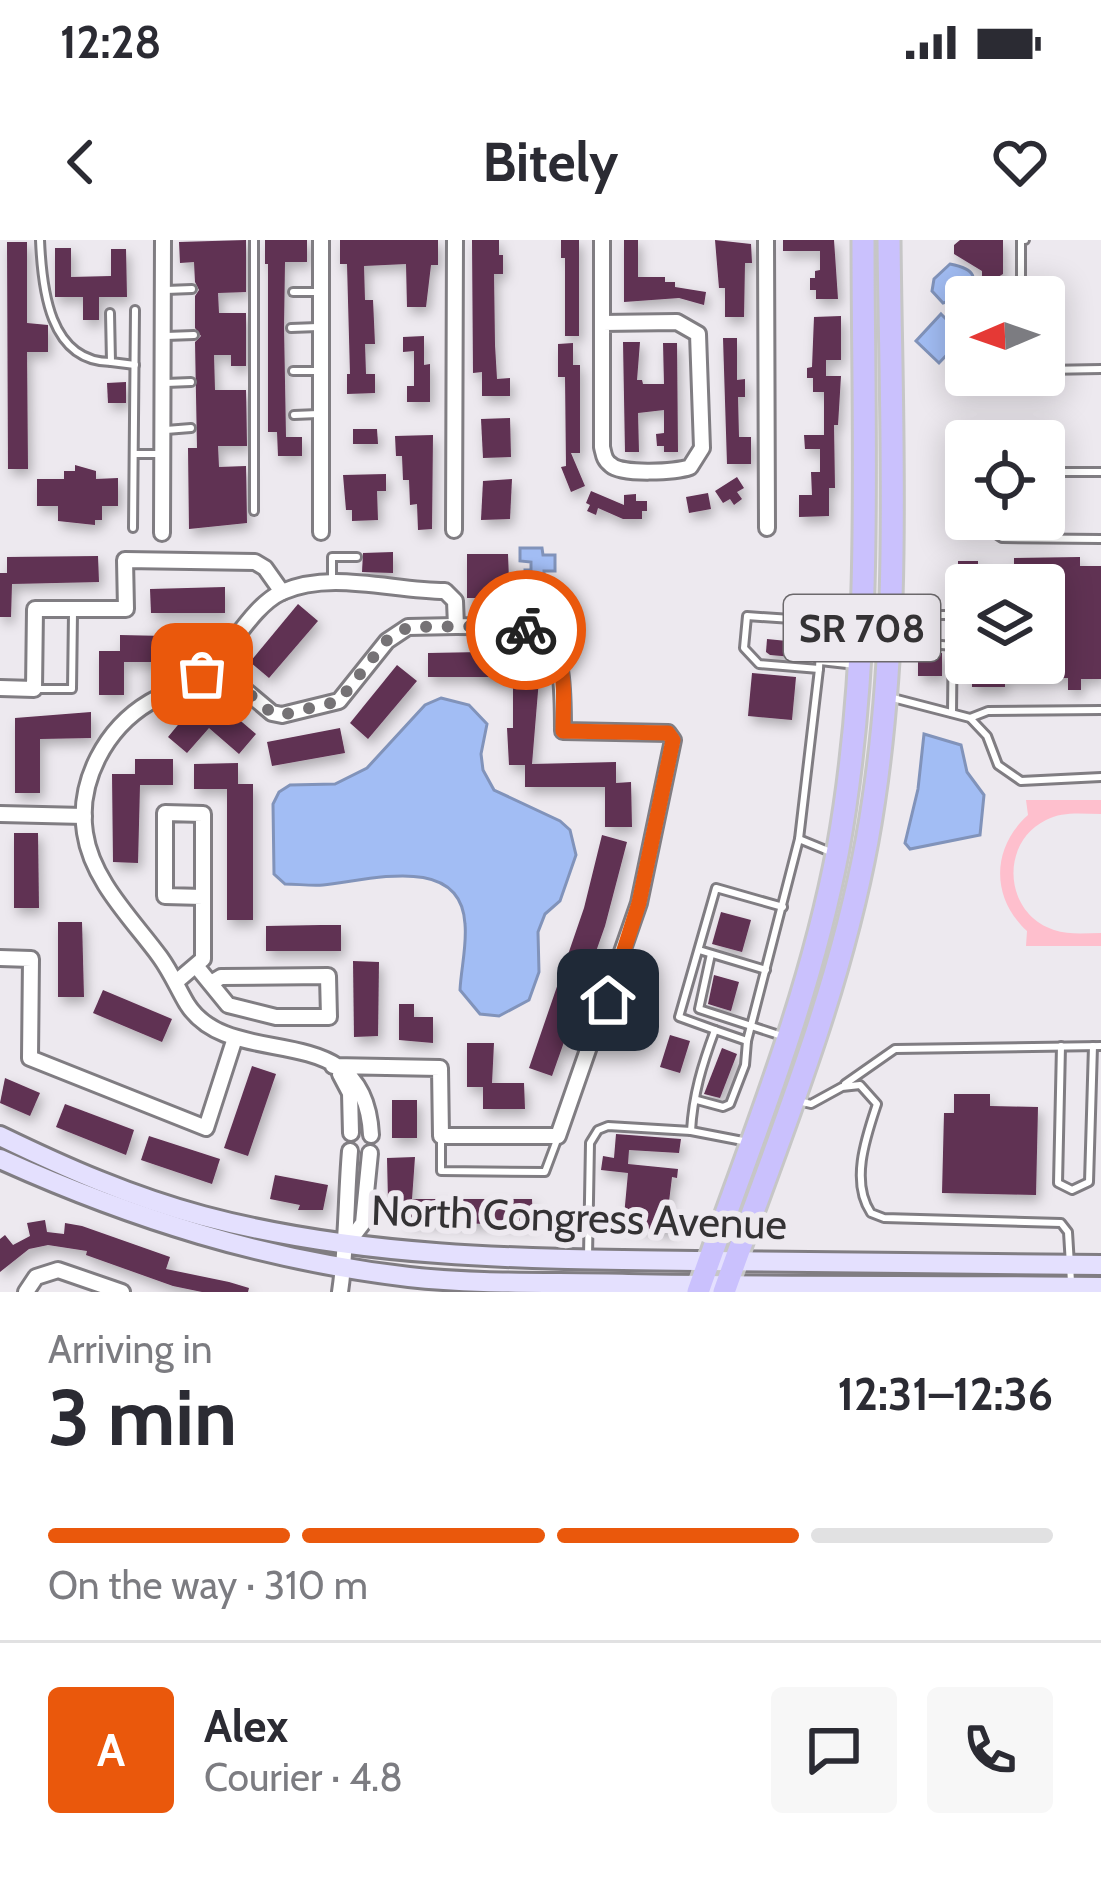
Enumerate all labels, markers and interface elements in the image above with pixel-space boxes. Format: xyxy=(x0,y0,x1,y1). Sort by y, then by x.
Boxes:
text: 12:28 xyxy=(60,15,161,69)
icon: back xyxy=(48,129,114,195)
text: Bitely xyxy=(483,129,618,195)
icon: heart xyxy=(987,129,1053,195)
north arrow xyxy=(945,276,1065,396)
map controls xyxy=(945,276,1065,684)
button: locate xyxy=(945,420,1065,540)
button: layers xyxy=(945,564,1065,684)
courier xyxy=(466,570,586,690)
road number: SR 708 xyxy=(784,595,940,661)
icon: bike xyxy=(493,597,559,663)
pin xyxy=(151,623,253,725)
icon: bag xyxy=(169,641,235,707)
pin xyxy=(557,949,659,1051)
icon: home xyxy=(575,967,641,1033)
street label: North Congress Avenue xyxy=(370,1184,788,1250)
text: Arriving in xyxy=(48,1325,212,1373)
text: 12:31–12:36 xyxy=(837,1367,1053,1421)
text: 3 min xyxy=(48,1370,237,1465)
text: On the way · 310 m xyxy=(48,1561,368,1609)
button: chat xyxy=(771,1687,897,1813)
button: phone xyxy=(927,1687,1053,1813)
text: Alex xyxy=(204,1699,288,1753)
text: A xyxy=(97,1723,125,1777)
text: Courier · 4.8 xyxy=(204,1753,403,1801)

